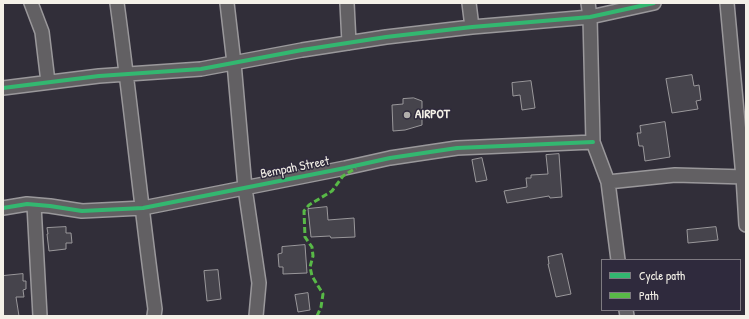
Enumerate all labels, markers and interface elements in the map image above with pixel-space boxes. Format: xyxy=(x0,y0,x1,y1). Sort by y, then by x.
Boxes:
place label: AIRPOT xyxy=(415,107,450,123)
marker: AIRPOT xyxy=(402,110,412,120)
street label: Bempah Street xyxy=(259,154,331,182)
legend xyxy=(601,259,741,311)
text: Cycle path xyxy=(639,267,685,284)
text: Path xyxy=(639,287,659,304)

